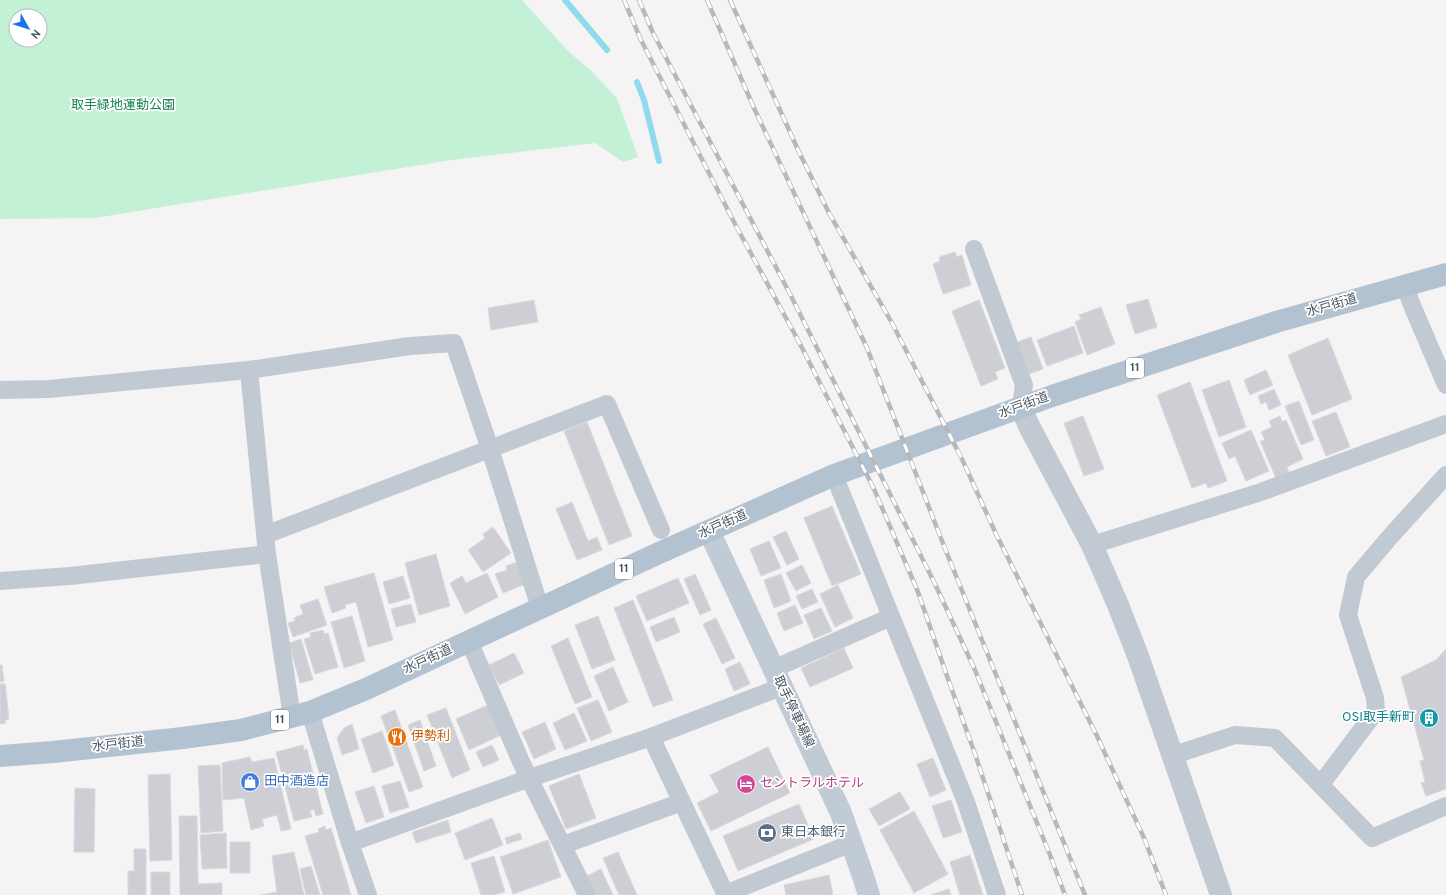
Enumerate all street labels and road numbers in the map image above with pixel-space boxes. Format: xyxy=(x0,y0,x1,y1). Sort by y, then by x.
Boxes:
street label: 水戸街道 xyxy=(1305,291,1359,321)
road number: 11 xyxy=(1126,358,1144,378)
street label: 水戸街道 xyxy=(997,390,1051,422)
street label: 水戸街道 xyxy=(696,507,750,543)
road number: 11 xyxy=(615,559,633,579)
street label: 水戸街道 xyxy=(401,642,455,678)
street label: 取手停車場線 xyxy=(769,673,818,751)
road number: 11 xyxy=(271,710,289,730)
street label: 水戸街道 xyxy=(91,734,145,756)

